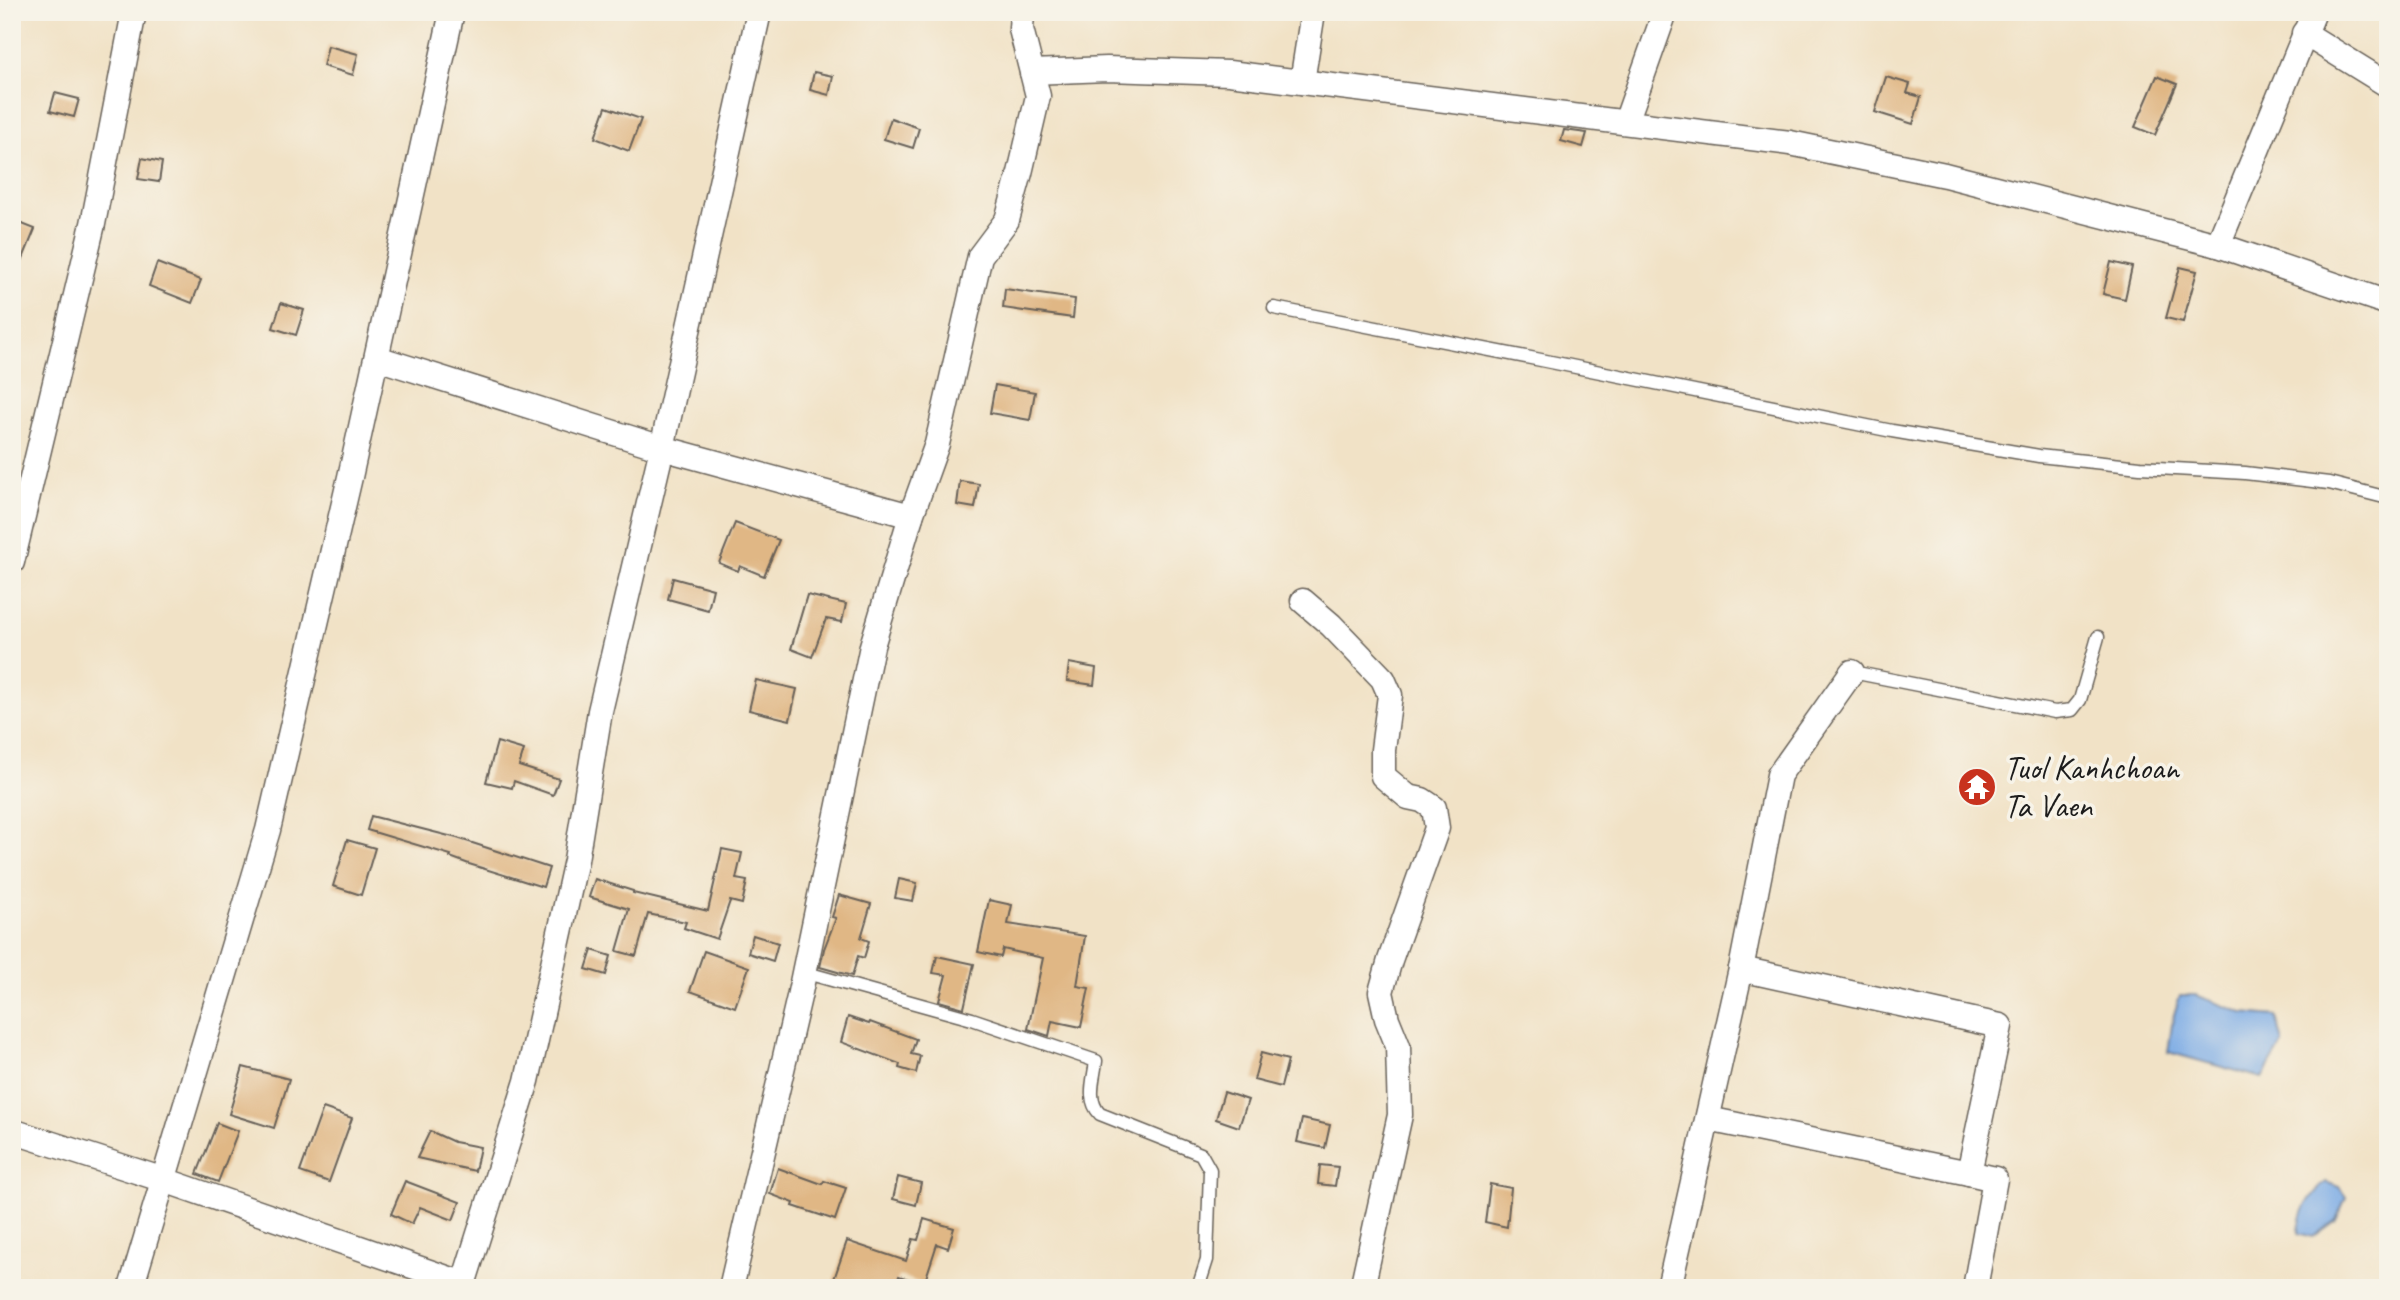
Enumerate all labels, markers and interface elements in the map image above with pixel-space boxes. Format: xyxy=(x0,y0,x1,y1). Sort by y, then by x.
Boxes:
place label: Tuol Kanhchoan Ta Vaen xyxy=(2004,747,2181,827)
temple icon: Tuol Kanhchoan Ta Vaen xyxy=(1956,766,1998,808)

